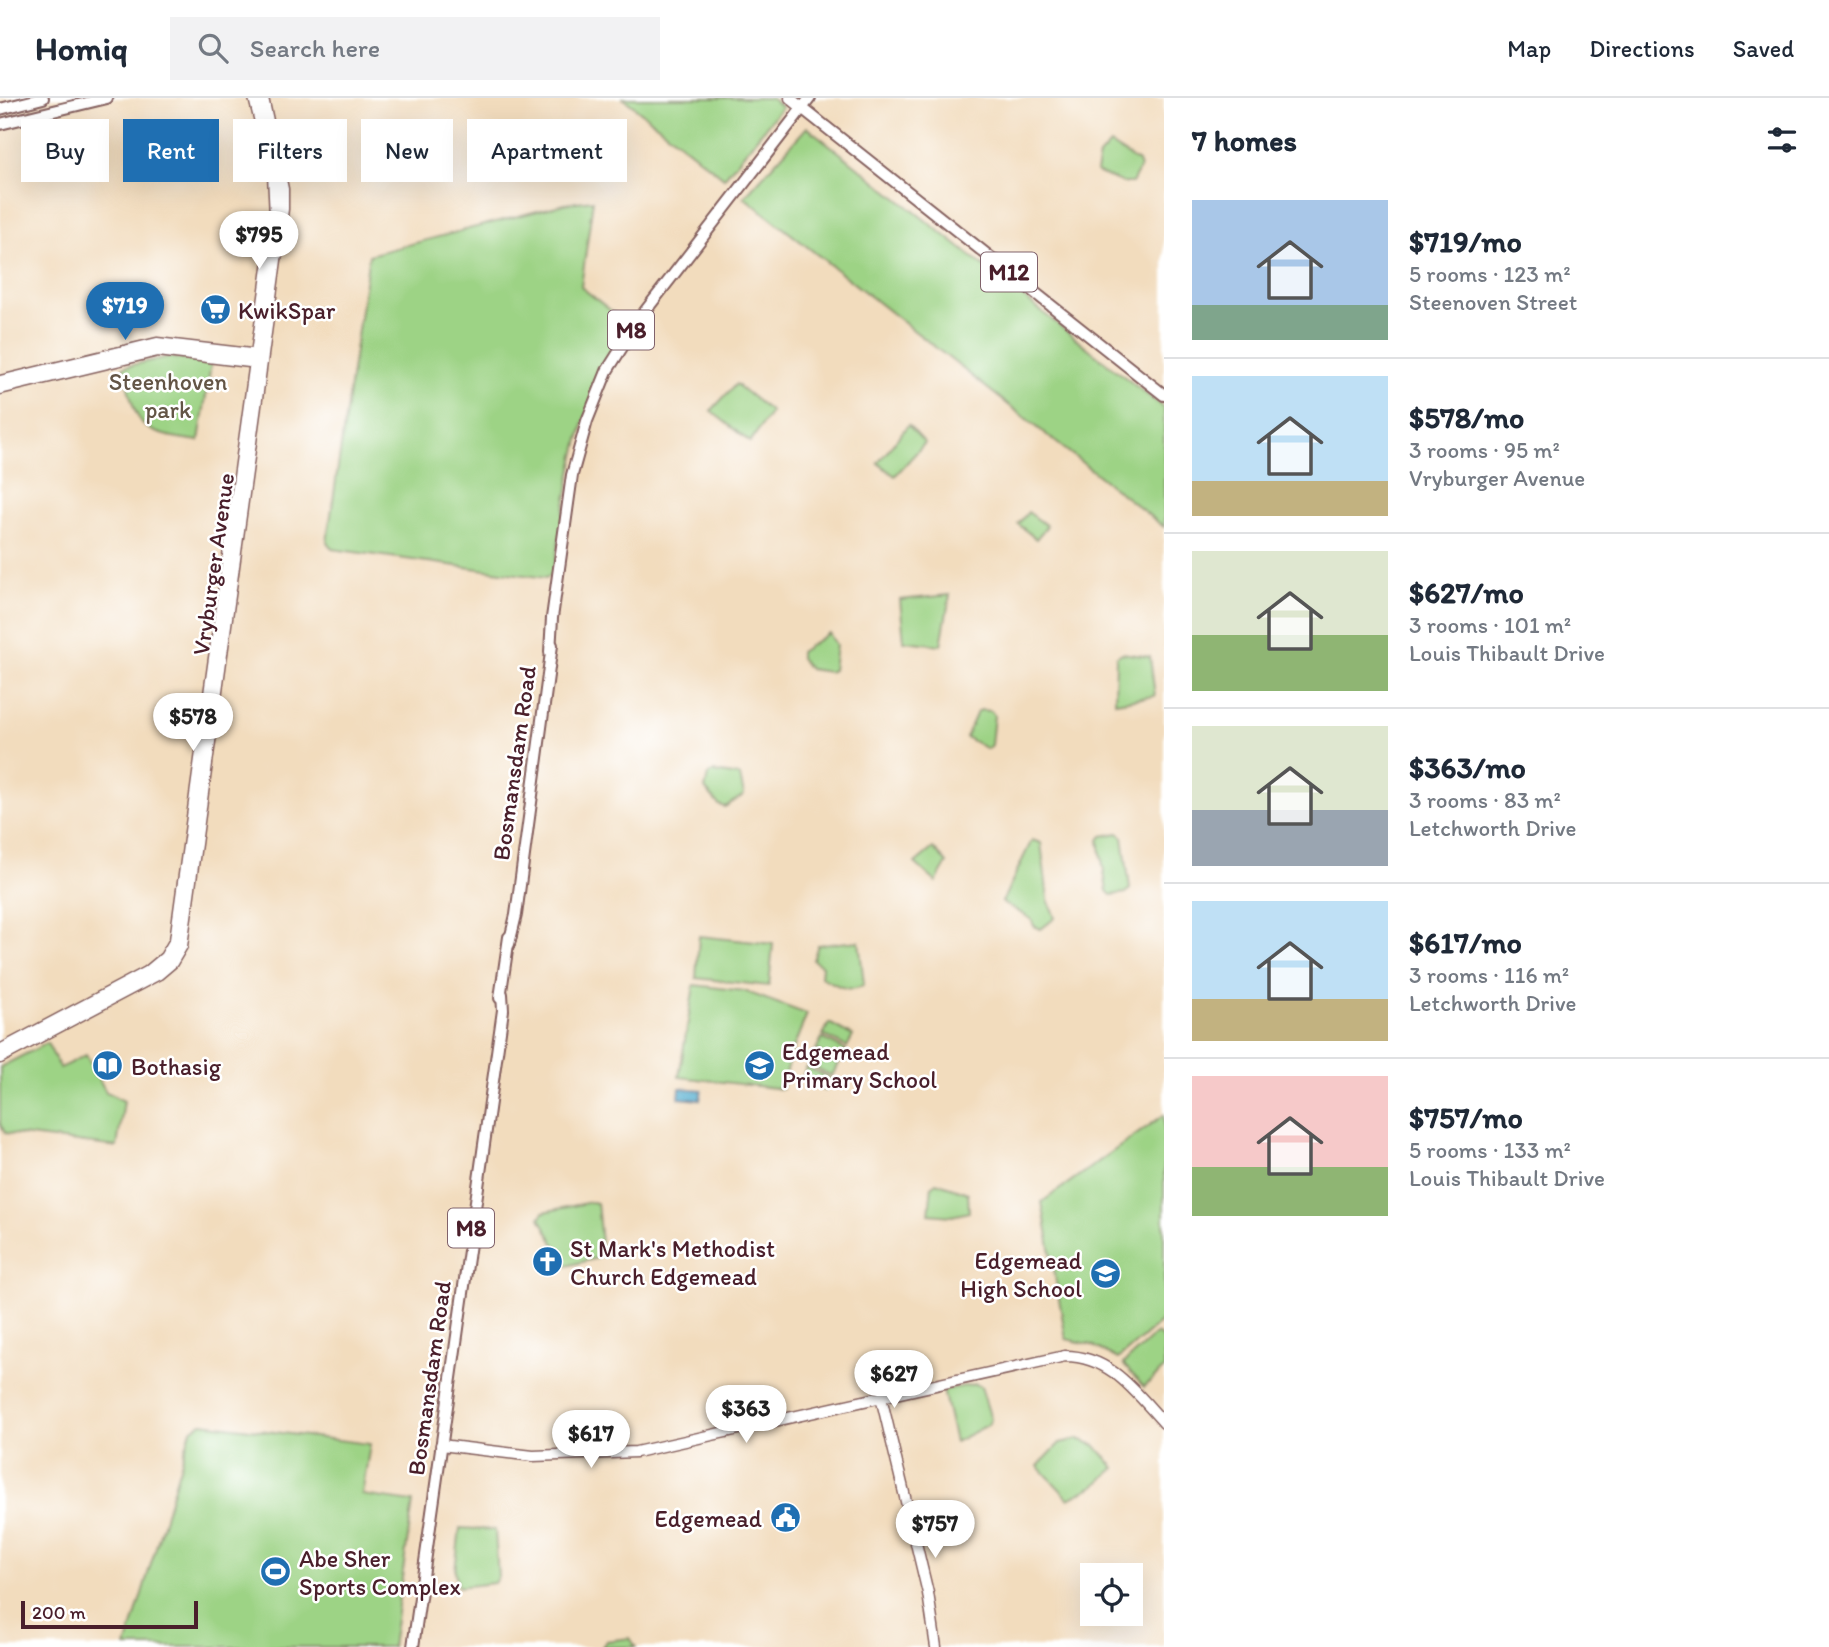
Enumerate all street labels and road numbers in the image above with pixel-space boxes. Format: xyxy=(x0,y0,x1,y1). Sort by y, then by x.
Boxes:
road number: M12 xyxy=(981,252,1037,292)
road number: M8 xyxy=(608,311,654,350)
street label: Vryburger Avenue xyxy=(186,471,240,657)
street label: Bosmansdam Road xyxy=(486,664,542,862)
road number: M8 xyxy=(448,1208,494,1247)
street label: Bosmansdam Road xyxy=(401,1279,457,1477)

